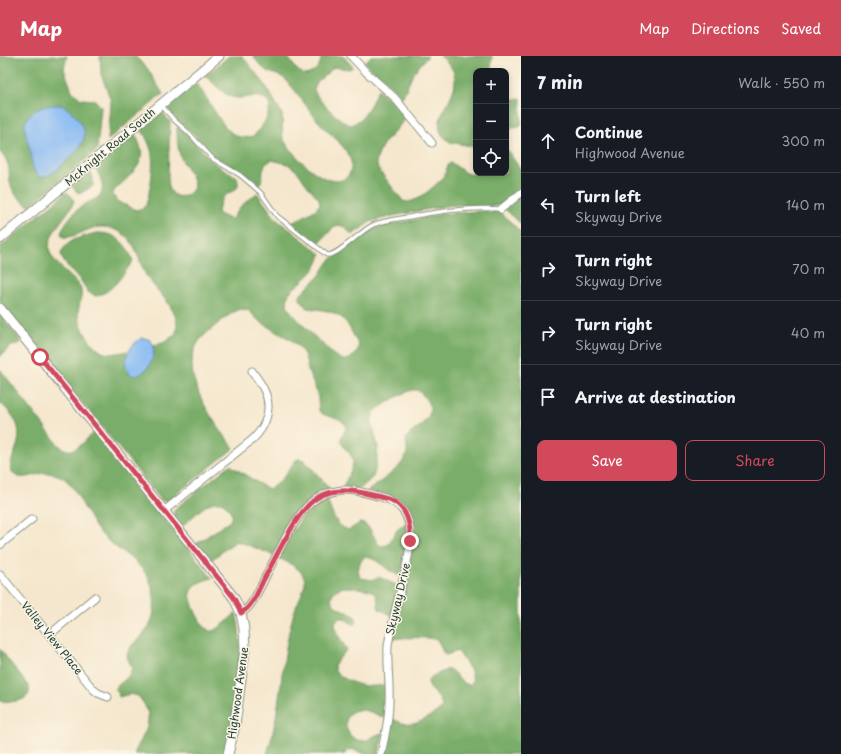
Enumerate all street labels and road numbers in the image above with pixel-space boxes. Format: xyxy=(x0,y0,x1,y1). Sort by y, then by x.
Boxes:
street label: McKnight Road South xyxy=(61,103,159,190)
street label: Skyway Drive xyxy=(381,561,414,637)
street label: Valley View Place xyxy=(17,597,87,678)
street label: Highwood Avenue xyxy=(223,646,252,740)

